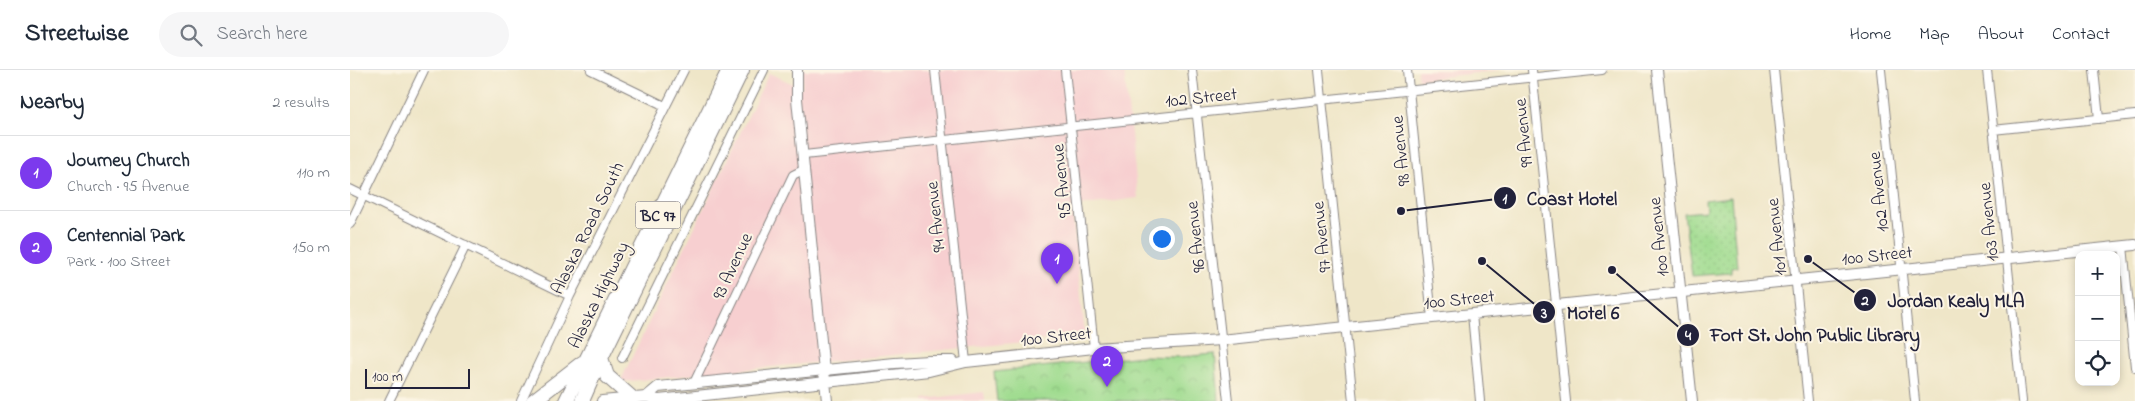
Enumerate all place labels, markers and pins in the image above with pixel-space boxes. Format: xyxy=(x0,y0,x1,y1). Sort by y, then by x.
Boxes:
callout: Coast Hotel xyxy=(1492,181,1627,215)
pin: 1 xyxy=(1041,243,1073,284)
callout: Jordan Kealy MLA xyxy=(1853,283,2035,317)
callout: Motel 6 xyxy=(1531,295,1629,329)
callout: Fort St. John Public Library xyxy=(1676,318,1930,352)
pin: 2 xyxy=(1091,346,1123,387)

